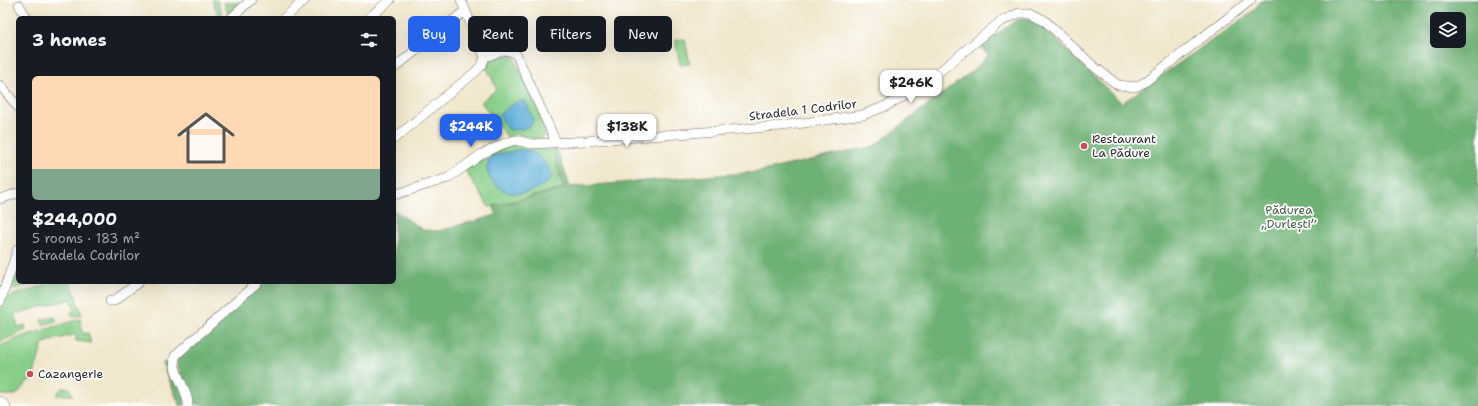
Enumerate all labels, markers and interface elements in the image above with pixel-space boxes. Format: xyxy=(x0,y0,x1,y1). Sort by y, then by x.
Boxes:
map controls xyxy=(1430,12,1466,48)
button: layers xyxy=(1430,12,1466,48)
chip: Buy xyxy=(408,16,460,52)
chip: Rent xyxy=(468,16,528,52)
chip: Filters xyxy=(536,16,606,52)
chip: New xyxy=(614,16,672,52)
text: 3 homes xyxy=(32,29,107,51)
icon: filters xyxy=(358,29,380,51)
pin: $246K xyxy=(883,70,939,104)
text: $246K xyxy=(889,74,933,91)
street label: Stradela 1 Codrilor xyxy=(748,95,858,125)
icon: home xyxy=(170,102,242,174)
pin: $244K xyxy=(443,114,499,148)
pin: $138K xyxy=(599,114,655,148)
text: $244K xyxy=(449,118,493,135)
text: $138K xyxy=(606,118,648,135)
place label: Restaurant La Pădure xyxy=(1092,131,1156,161)
marker: Restaurant La Pădure xyxy=(1079,141,1089,151)
park label: Pădurea „Durlești” xyxy=(1260,202,1317,232)
text: $244,000 xyxy=(32,208,117,230)
text: 5 rooms · 183 m² xyxy=(32,230,140,247)
text: Stradela Codrilor xyxy=(32,247,140,264)
place label: Cazangerie xyxy=(38,366,104,382)
marker: Cazangerie xyxy=(25,369,35,379)

